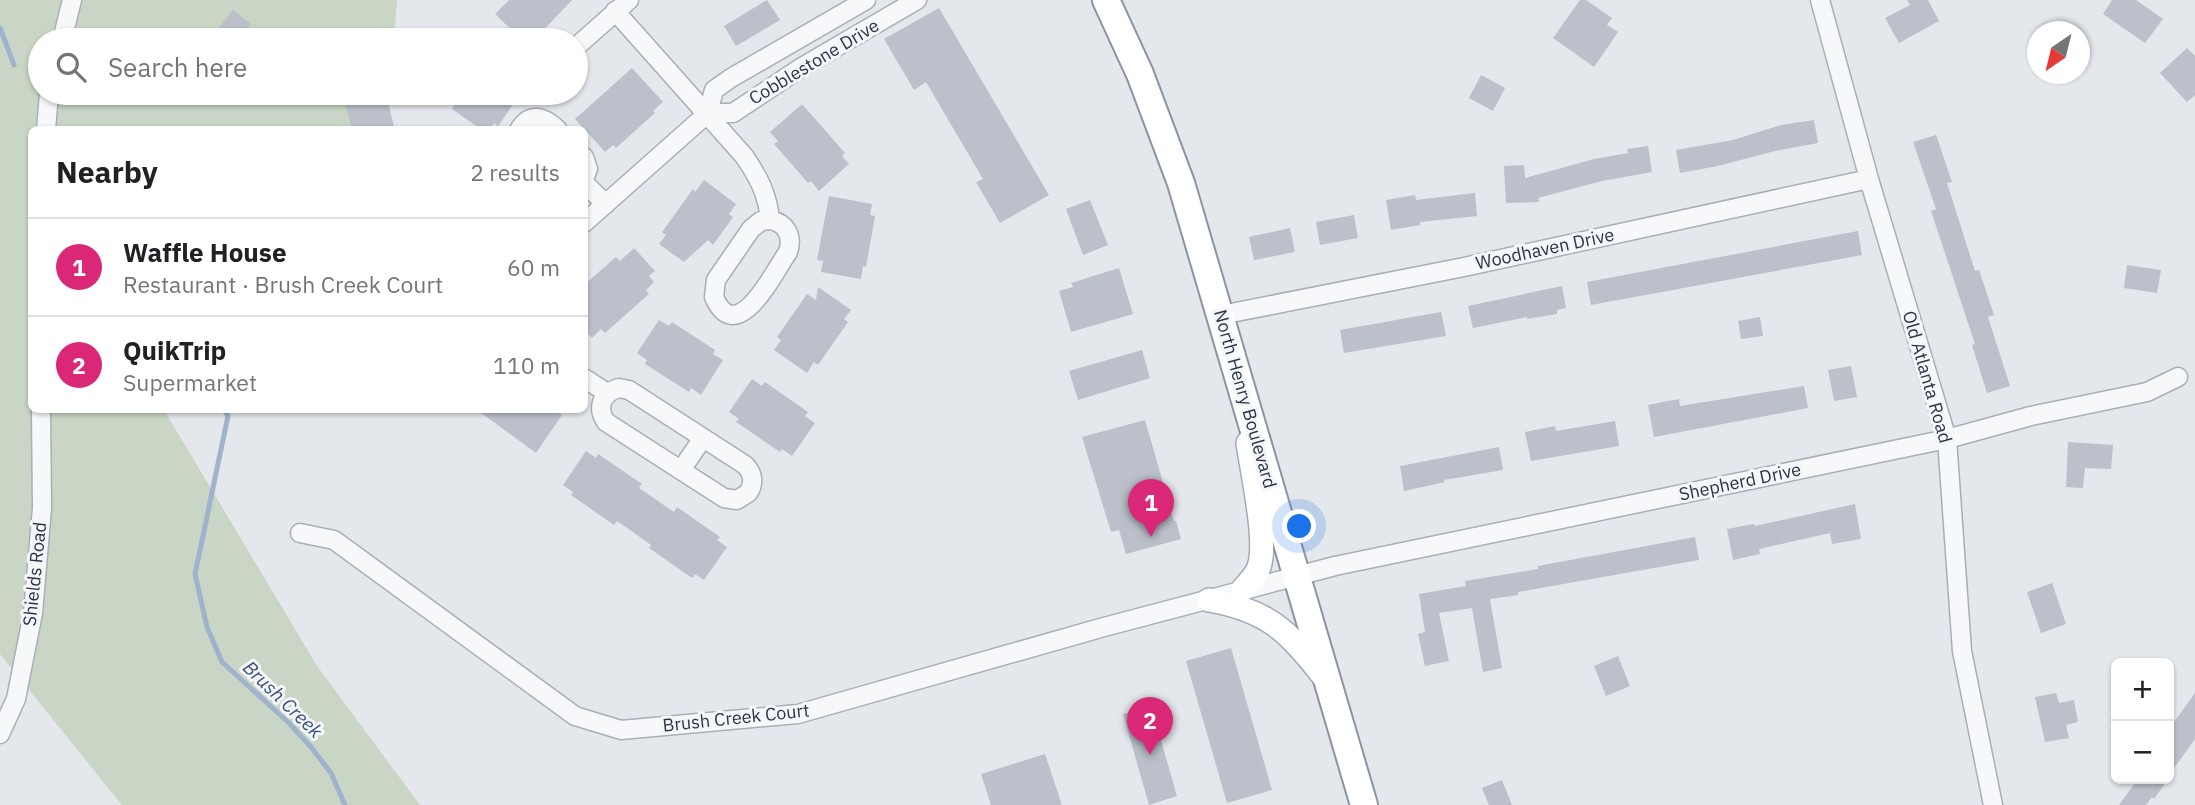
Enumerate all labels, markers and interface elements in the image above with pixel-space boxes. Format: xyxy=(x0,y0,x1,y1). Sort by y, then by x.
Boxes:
street label: Cobblestone Drive xyxy=(744,14,883,110)
north arrow xyxy=(2027,21,2090,84)
search box xyxy=(28,28,588,105)
icon: search xyxy=(52,48,90,86)
text: Search here xyxy=(108,50,247,84)
text: Nearby xyxy=(56,152,158,191)
text: 2 results xyxy=(470,157,560,187)
street label: Woodhaven Drive xyxy=(1474,223,1616,274)
text: Waffle House xyxy=(123,235,287,269)
text: 1 xyxy=(72,252,86,282)
text: 60 m xyxy=(507,252,560,282)
text: Restaurant · Brush Creek Court xyxy=(123,269,443,299)
street label: North Henry Boulevard xyxy=(1209,307,1282,491)
street label: Old Atlanta Road xyxy=(1898,308,1957,446)
text: QuikTrip xyxy=(123,333,226,367)
text: 2 xyxy=(72,350,86,380)
text: 110 m xyxy=(493,350,560,380)
text: Supermarket xyxy=(123,367,257,397)
street label: Shepherd Drive xyxy=(1677,457,1803,506)
pin: 1 xyxy=(1128,479,1174,537)
your location xyxy=(1282,509,1316,543)
street label: Shields Road xyxy=(18,521,51,627)
water label: Brush Creek xyxy=(238,655,329,744)
map controls xyxy=(2111,658,2174,784)
button: + xyxy=(2111,658,2174,721)
pin: 2 xyxy=(1127,697,1173,755)
street label: Brush Creek Court xyxy=(661,698,810,737)
button: − xyxy=(2111,721,2174,784)

